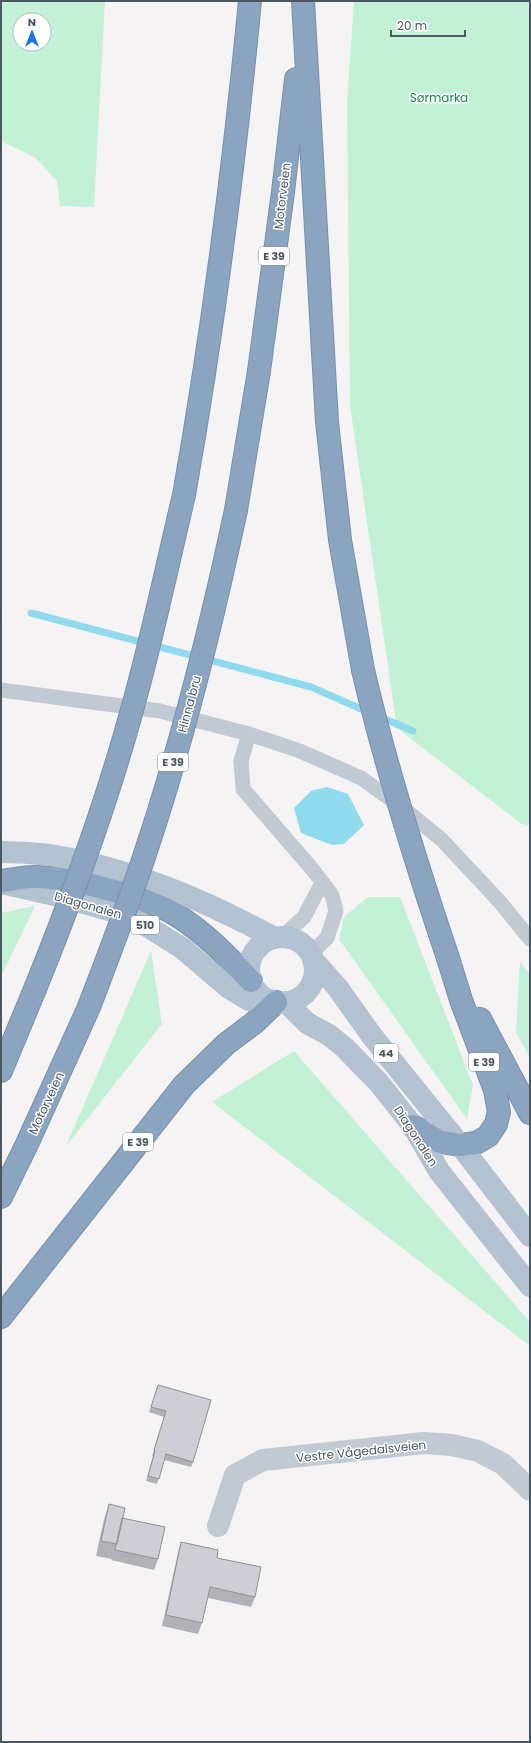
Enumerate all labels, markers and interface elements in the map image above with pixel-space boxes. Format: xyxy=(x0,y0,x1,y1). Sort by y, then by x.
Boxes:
north arrow xyxy=(12,12,52,52)
scale bar xyxy=(391,12,465,38)
text: N xyxy=(28,14,36,30)
text: 20 m xyxy=(397,17,427,34)
park label: Sørmarka xyxy=(410,89,468,106)
street label: Motorveien xyxy=(269,162,295,230)
road number: E 39 xyxy=(259,247,289,265)
street label: Hinna bru xyxy=(173,674,205,734)
road number: E 39 xyxy=(158,753,188,771)
street label: Diagonalen xyxy=(52,887,124,923)
road number: 510 xyxy=(131,916,159,934)
road number: 44 xyxy=(374,1044,398,1062)
road number: E 39 xyxy=(469,1053,499,1071)
street label: Motorveien xyxy=(24,1069,68,1137)
street label: Diagonalen xyxy=(390,1102,442,1170)
road number: E 39 xyxy=(123,1133,153,1151)
street label: Vestre Vågedalsveien xyxy=(295,1436,427,1466)

